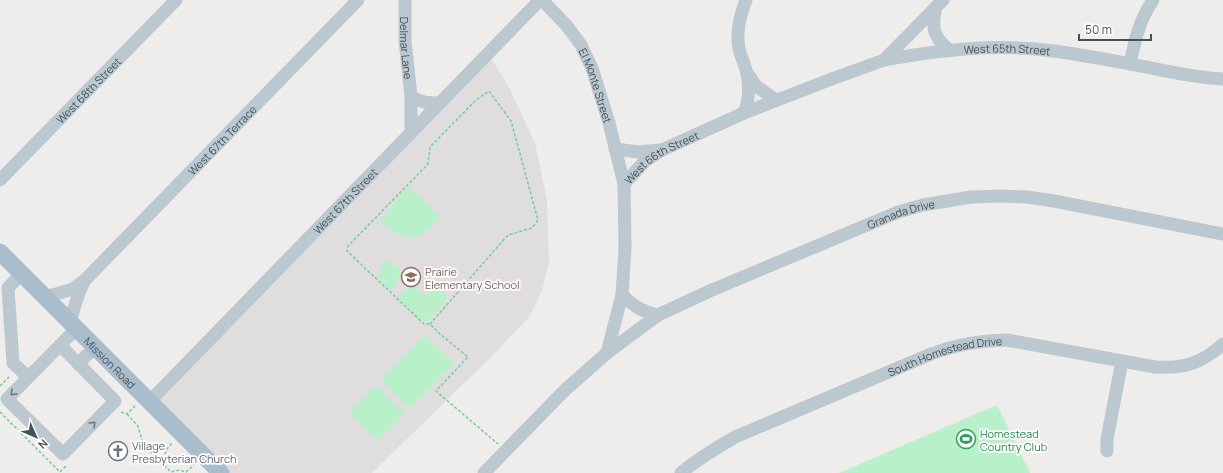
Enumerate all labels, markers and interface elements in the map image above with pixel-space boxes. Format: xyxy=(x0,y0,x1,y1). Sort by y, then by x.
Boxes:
scale bar xyxy=(1079,16,1151,42)
street label: Delmar Lane xyxy=(398,17,417,81)
text: 50 m xyxy=(1085,21,1112,38)
street label: West 65th Street xyxy=(963,40,1052,58)
street label: El Monte Street xyxy=(576,45,616,125)
street label: West 68th Street xyxy=(52,53,124,126)
street label: West 67th Terrace xyxy=(184,101,260,178)
street label: West 66th Street xyxy=(621,127,701,187)
street label: West 67th Street xyxy=(309,164,380,237)
street label: Granada Drive xyxy=(864,196,936,232)
place label: Prairie Elementary School xyxy=(425,264,520,292)
school or university icon: Prairie Elementary School xyxy=(400,266,422,288)
street label: Mission Road xyxy=(81,333,139,391)
street label: South Homestead Drive xyxy=(885,333,1003,379)
one-way arrow xyxy=(10,388,18,396)
north arrow xyxy=(16,417,56,457)
one-way arrow xyxy=(88,421,96,429)
place label: Homestead Country Club xyxy=(980,426,1048,454)
sports icon: Homestead Country Club xyxy=(955,428,977,450)
text: N xyxy=(35,436,52,453)
place label: Village Presbyterian Church xyxy=(132,438,237,466)
church icon: Village Presbyterian Church xyxy=(107,440,129,462)

